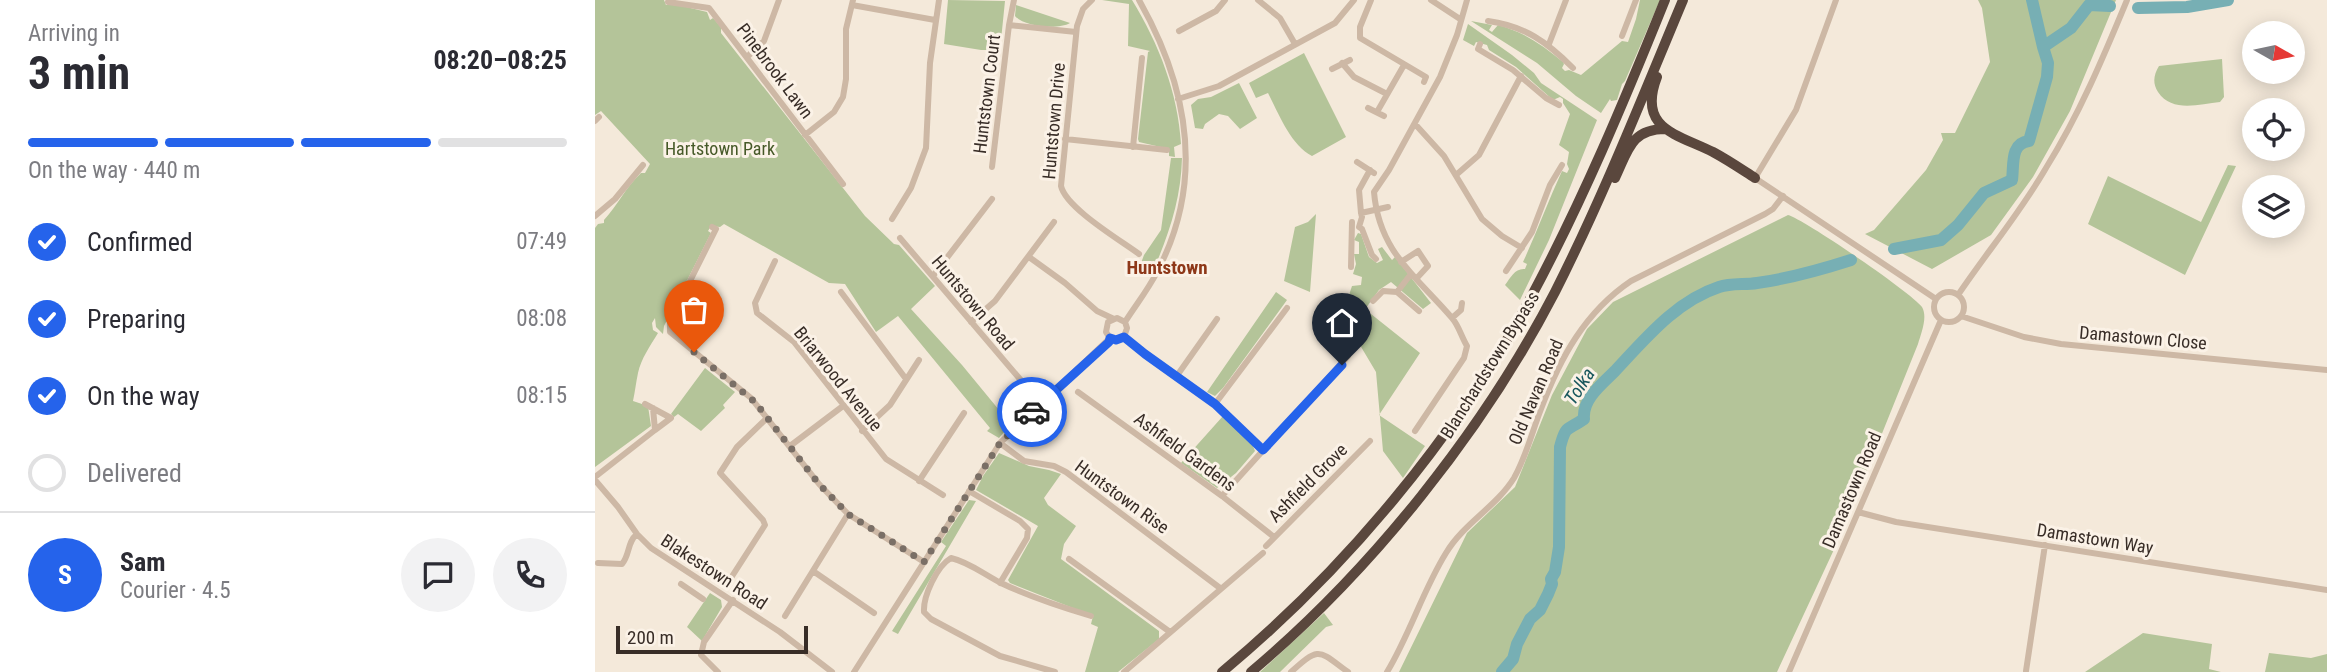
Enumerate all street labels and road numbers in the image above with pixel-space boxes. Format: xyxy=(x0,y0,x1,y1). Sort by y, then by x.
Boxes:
street label: Pinebrook Lawn xyxy=(733,19,818,122)
street label: Huntstown Court xyxy=(969,33,1004,155)
street label: Huntstown Drive xyxy=(1038,62,1069,180)
street label: Huntstown Road xyxy=(928,251,1019,354)
street label: Blanchardstown Bypass xyxy=(1436,287,1543,442)
street label: Damastown Close xyxy=(2078,321,2208,354)
street label: Briarwood Avenue xyxy=(790,322,887,435)
street label: Old Navan Road xyxy=(1504,336,1567,448)
street label: Ashfield Gardens xyxy=(1130,408,1240,496)
street label: Damastown Road xyxy=(1818,429,1885,551)
street label: Ashfield Grove xyxy=(1264,439,1351,526)
street label: Huntstown Rise xyxy=(1071,455,1173,538)
street label: Damastown Way xyxy=(2035,519,2155,558)
street label: Blakestown Road xyxy=(657,530,771,614)

